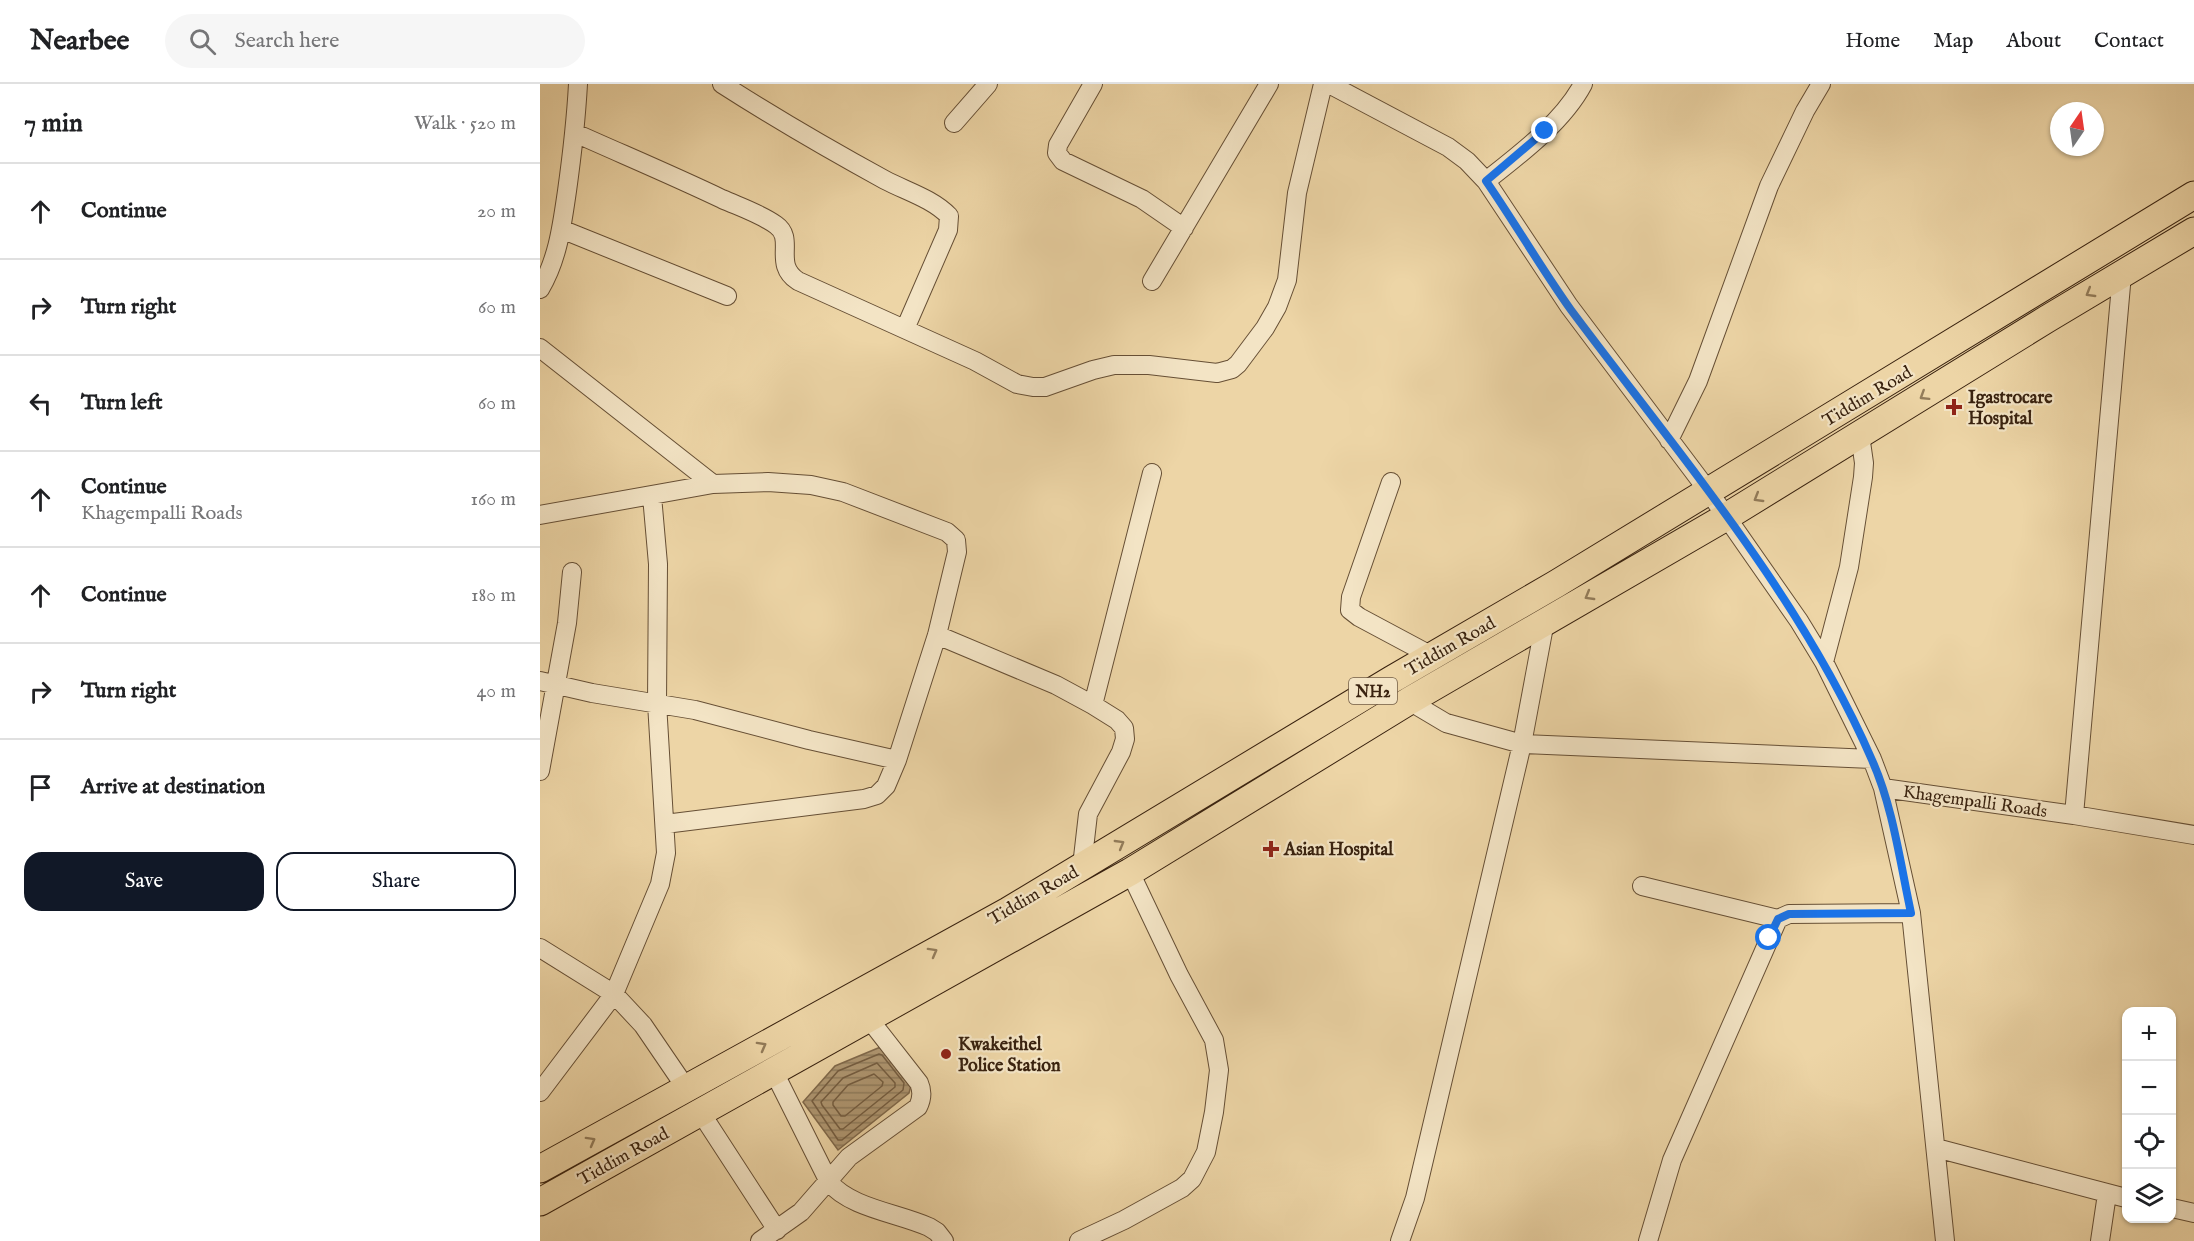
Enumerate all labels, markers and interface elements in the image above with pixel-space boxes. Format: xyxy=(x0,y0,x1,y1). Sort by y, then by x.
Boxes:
search box xyxy=(165,14,585,68)
text: Nearbee xyxy=(30,24,129,59)
icon: search xyxy=(186,25,219,58)
text: Search here xyxy=(234,27,339,55)
text: Home xyxy=(1845,28,1900,55)
text: Map xyxy=(1933,28,1973,55)
text: About xyxy=(2006,28,2061,55)
text: Contact xyxy=(2094,28,2164,55)
north arrow xyxy=(2050,102,2104,156)
text: 7 min xyxy=(24,107,83,140)
text: Walk · 520 m xyxy=(414,111,516,136)
route end xyxy=(1531,117,1557,143)
icon: ahead xyxy=(24,195,57,228)
text: Continue xyxy=(81,197,167,225)
text: 20 m xyxy=(477,199,516,224)
one-way arrow xyxy=(2086,286,2096,297)
icon: right xyxy=(24,291,57,324)
text: Turn right xyxy=(81,293,176,321)
text: 60 m xyxy=(478,295,516,320)
street label: Tiddim Road xyxy=(1819,361,1917,433)
icon: left xyxy=(24,387,57,420)
place label: Igastrocare Hospital xyxy=(1968,387,2053,431)
one-way arrow xyxy=(1920,388,1930,400)
text: Turn left xyxy=(81,389,163,417)
text: 60 m xyxy=(478,391,516,416)
marker: Igastrocare Hospital xyxy=(1945,398,1963,416)
text: Continue xyxy=(81,473,167,501)
icon: ahead xyxy=(24,483,57,516)
text: 160 m xyxy=(470,487,516,512)
one-way arrow xyxy=(1754,490,1764,502)
text: Khagempalli Roads xyxy=(81,501,243,526)
icon: ahead xyxy=(24,579,57,612)
text: Continue xyxy=(81,581,167,609)
text: 180 m xyxy=(471,583,516,608)
one-way arrow xyxy=(1585,588,1595,600)
street label: Tiddim Road xyxy=(1402,612,1500,682)
icon: right xyxy=(24,675,57,708)
text: Turn right xyxy=(81,677,176,705)
road number: NH2 xyxy=(1349,678,1397,704)
text: 40 m xyxy=(477,679,516,704)
icon: arrive xyxy=(24,771,57,804)
text: Arrive at destination xyxy=(81,773,265,801)
street label: Khagempalli Roads xyxy=(1901,781,2048,824)
place label: Asian Hospital xyxy=(1283,839,1394,862)
one-way arrow xyxy=(1114,840,1124,852)
marker: Asian Hospital xyxy=(1262,840,1280,858)
button: Save xyxy=(24,852,264,911)
button: Share xyxy=(276,852,516,911)
street label: Tiddim Road xyxy=(985,861,1083,931)
route start xyxy=(1755,924,1781,950)
one-way arrow xyxy=(926,948,937,959)
map controls xyxy=(2122,1007,2176,1223)
button: + xyxy=(2122,1007,2176,1061)
place label: Kwakeithel Police Station xyxy=(958,1034,1061,1078)
one-way arrow xyxy=(756,1042,766,1054)
marker: Kwakeithel Police Station xyxy=(939,1047,953,1061)
button: − xyxy=(2122,1061,2176,1115)
button: locate xyxy=(2122,1115,2176,1169)
street label: Tiddim Road xyxy=(574,1123,674,1192)
one-way arrow xyxy=(585,1137,595,1148)
button: layers xyxy=(2122,1169,2176,1223)

